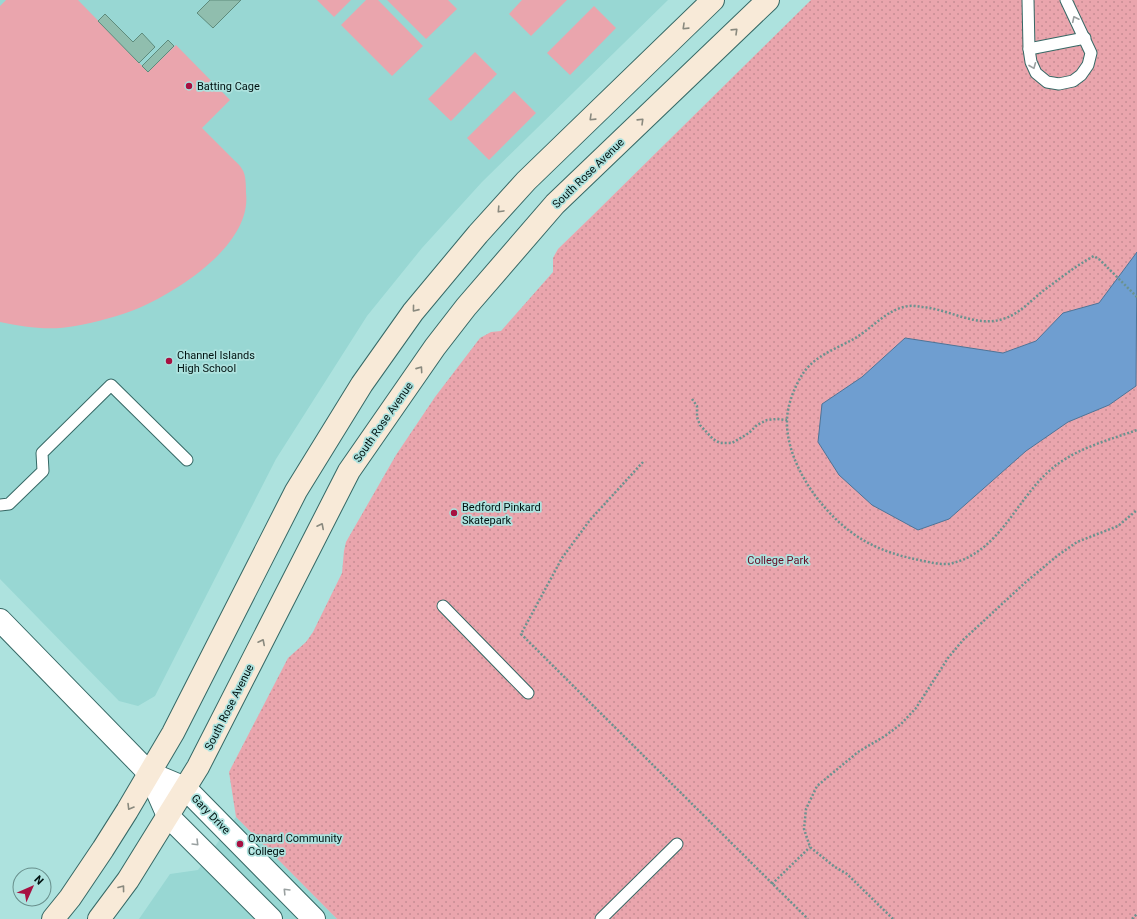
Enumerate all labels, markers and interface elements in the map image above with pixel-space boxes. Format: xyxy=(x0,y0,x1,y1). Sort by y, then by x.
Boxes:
one-way arrow xyxy=(1072,16,1080,23)
one-way arrow xyxy=(682,22,690,30)
one-way arrow xyxy=(730,29,738,36)
one-way arrow xyxy=(1029,63,1037,70)
place label: Batting Cage xyxy=(197,80,260,93)
marker: Batting Cage xyxy=(184,81,194,91)
one-way arrow xyxy=(589,113,597,121)
one-way arrow xyxy=(637,119,644,126)
street label: South Rose Avenue xyxy=(550,136,627,211)
one-way arrow xyxy=(497,205,504,213)
one-way arrow xyxy=(413,304,420,311)
place label: Channel Islands High School xyxy=(177,349,255,375)
marker: Channel Islands High School xyxy=(164,356,174,366)
one-way arrow xyxy=(415,366,422,373)
street label: South Rose Avenue xyxy=(351,380,416,465)
place label: Bedford Pinkard Skatepark xyxy=(462,501,541,527)
marker: Bedford Pinkard Skatepark xyxy=(449,508,459,518)
one-way arrow xyxy=(317,523,324,530)
park label: College Park xyxy=(747,554,809,567)
one-way arrow xyxy=(257,638,265,646)
street label: South Rose Avenue xyxy=(202,662,257,752)
street label: Gary Drive xyxy=(189,792,233,837)
one-way arrow xyxy=(127,803,134,810)
place label: Oxnard Community College xyxy=(248,832,343,858)
one-way arrow xyxy=(191,838,199,846)
marker: Oxnard Community College xyxy=(235,839,245,849)
north arrow xyxy=(12,867,52,907)
text: N xyxy=(31,873,46,888)
one-way arrow xyxy=(117,885,124,892)
one-way arrow xyxy=(283,888,291,896)

